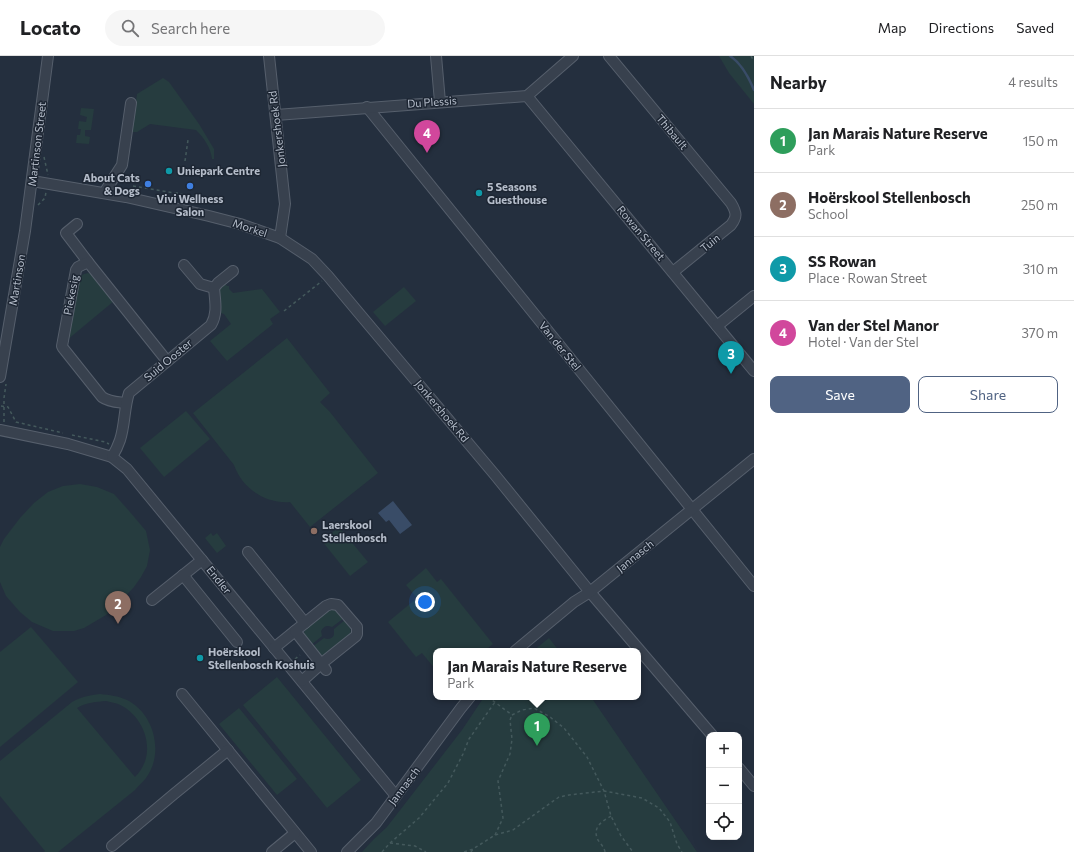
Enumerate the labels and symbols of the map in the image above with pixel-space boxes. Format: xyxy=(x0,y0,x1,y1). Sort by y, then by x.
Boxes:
street label: Jonkershoek Rd xyxy=(265,90,289,168)
street label: Du Plessis xyxy=(407,93,457,110)
street label: Martinson Street xyxy=(25,100,48,187)
street label: Thibault xyxy=(654,111,691,152)
pin: 4 xyxy=(414,120,440,153)
place label: Uniepark Centre xyxy=(177,164,260,177)
marker: Uniepark Centre xyxy=(164,166,174,176)
place label: About Cats & Dogs xyxy=(83,171,140,197)
marker: About Cats & Dogs xyxy=(143,179,153,189)
place label: 5 Seasons Guesthouse xyxy=(487,180,547,206)
marker: Vivi Wellness Salon xyxy=(185,181,195,191)
marker: 5 Seasons Guesthouse xyxy=(474,188,484,198)
place label: Vivi Wellness Salon xyxy=(157,192,223,218)
street label: Rowan Street xyxy=(615,203,668,263)
street label: Morkel xyxy=(231,216,269,239)
street label: Tuin xyxy=(697,231,722,254)
street label: Martinson xyxy=(6,253,27,307)
street label: Piekesig xyxy=(60,274,81,316)
street label: Van der Stel xyxy=(537,319,584,373)
street label: Suid Ooster xyxy=(141,335,195,384)
pin: 3 xyxy=(718,341,744,374)
street label: Jonkershoek Rd xyxy=(412,377,472,445)
place label: Laerskool Stellenbosch xyxy=(322,518,387,544)
marker: Laerskool Stellenbosch xyxy=(309,526,319,536)
street label: Jannasch xyxy=(613,537,657,575)
street label: Endler xyxy=(204,563,235,597)
pin: 2 xyxy=(105,591,131,624)
your location xyxy=(415,592,435,612)
place label: Hoërskool Stellenbosch Koshuis xyxy=(208,645,315,671)
marker: Hoërskool Stellenbosch Koshuis xyxy=(195,653,205,663)
pin: 1 xyxy=(524,713,550,746)
street label: Jannasch xyxy=(385,764,423,808)

